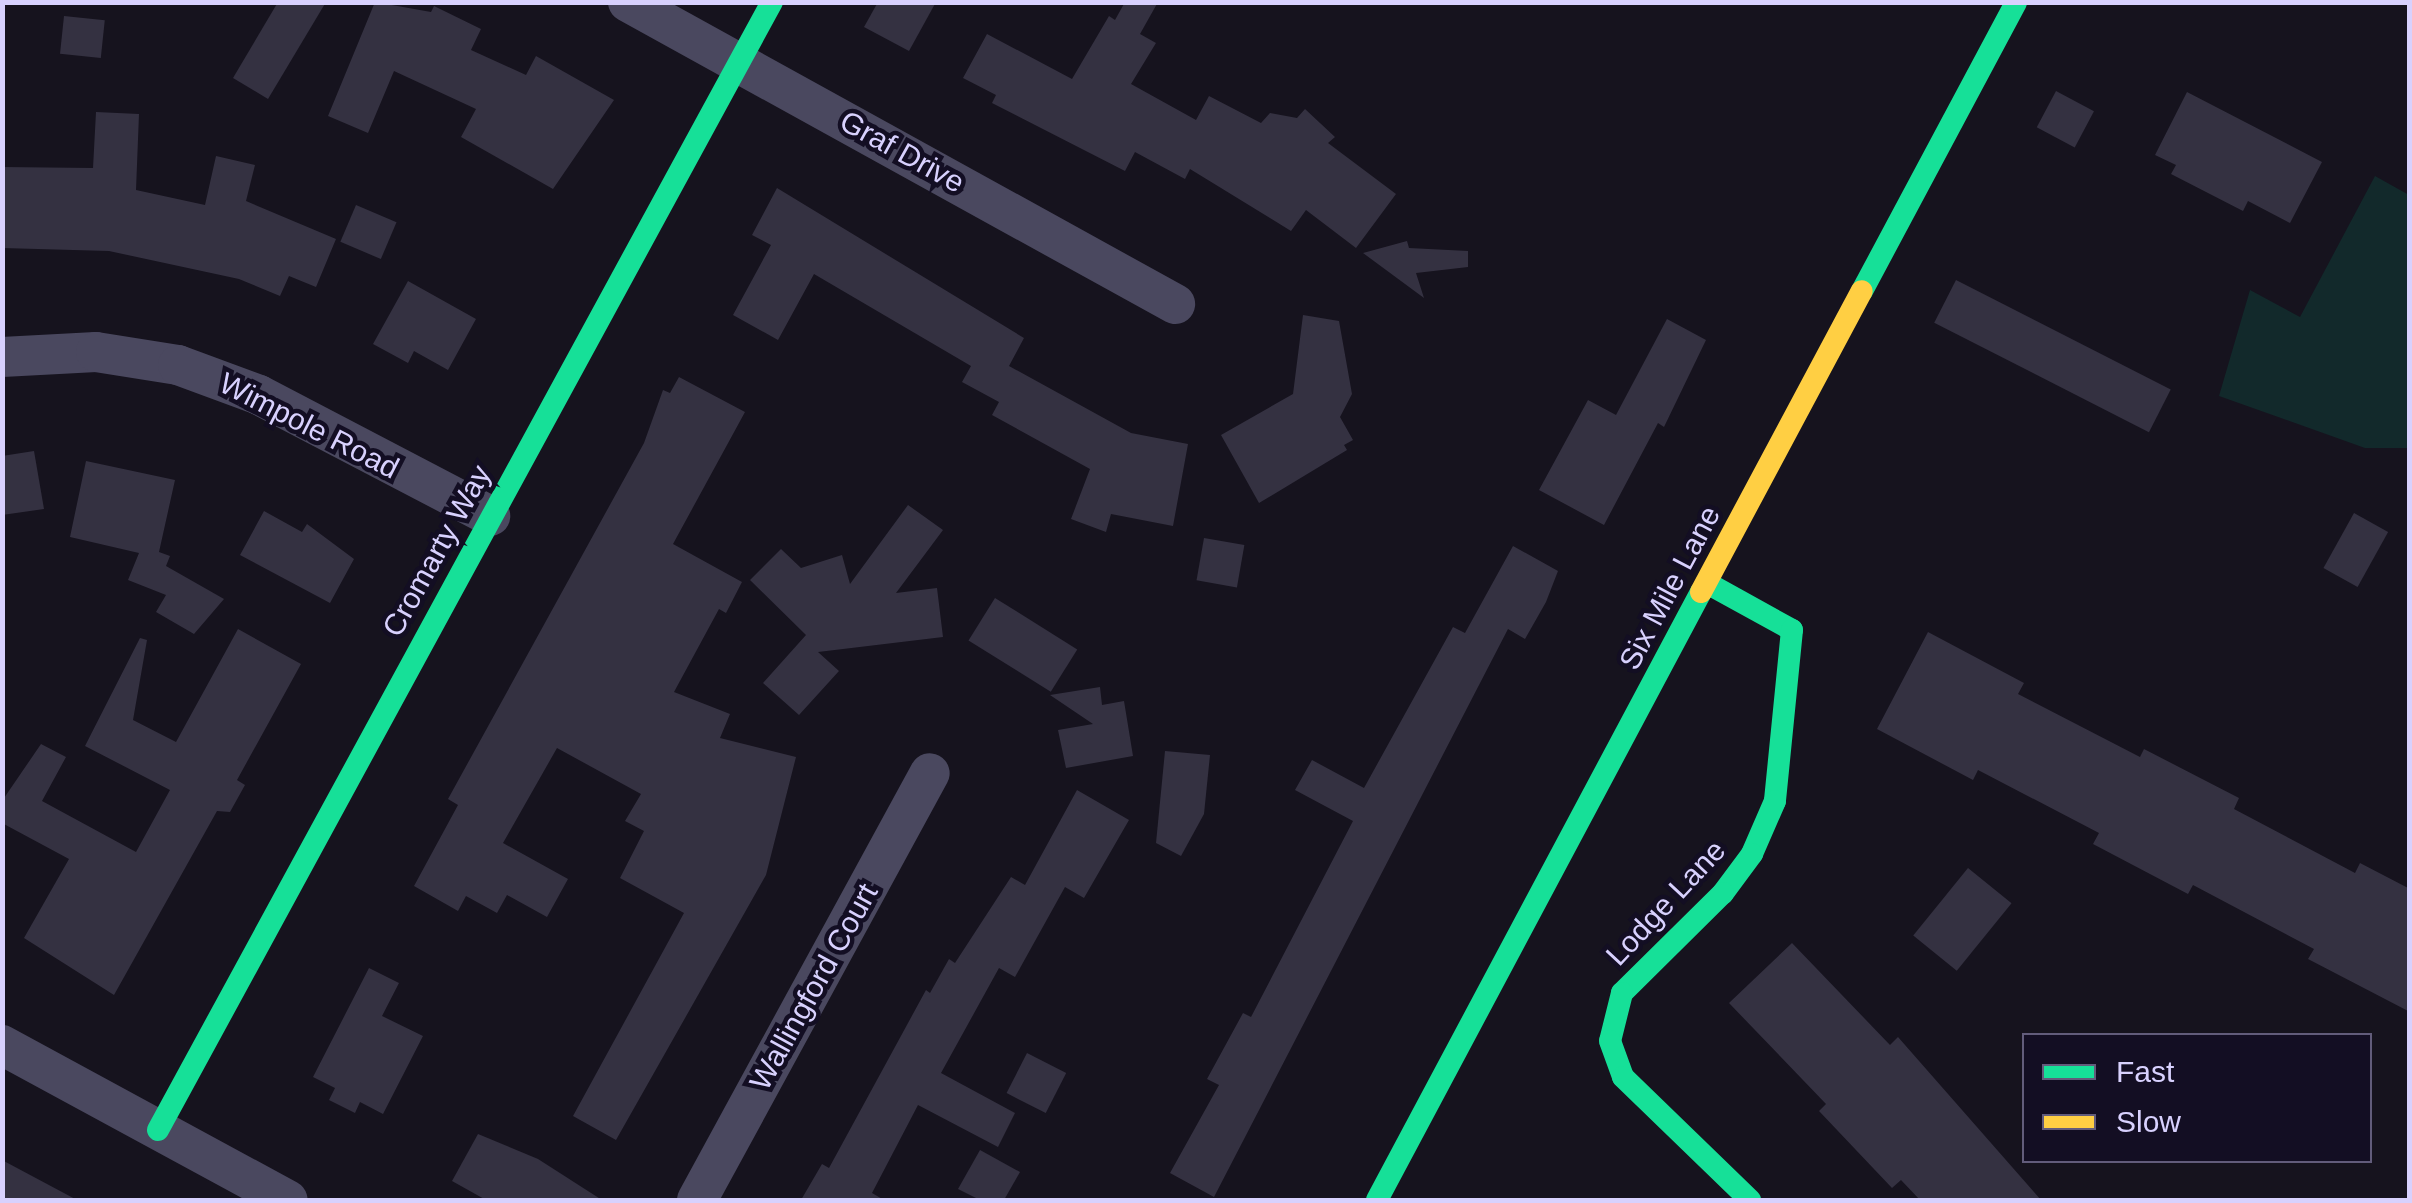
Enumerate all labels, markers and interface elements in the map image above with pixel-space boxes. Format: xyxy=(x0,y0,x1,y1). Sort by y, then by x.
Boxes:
street label: Graf Drive xyxy=(833,103,971,201)
street label: Wimpole Road xyxy=(213,365,405,487)
street label: Cromarty Way xyxy=(375,459,499,643)
street label: Six Mile Lane xyxy=(1612,500,1728,676)
street label: Lodge Lane xyxy=(1599,833,1733,973)
street label: Wallingford Court xyxy=(742,877,886,1097)
legend xyxy=(2022,1033,2372,1163)
text: Fast xyxy=(2116,1055,2174,1088)
text: Slow xyxy=(2116,1105,2181,1138)

